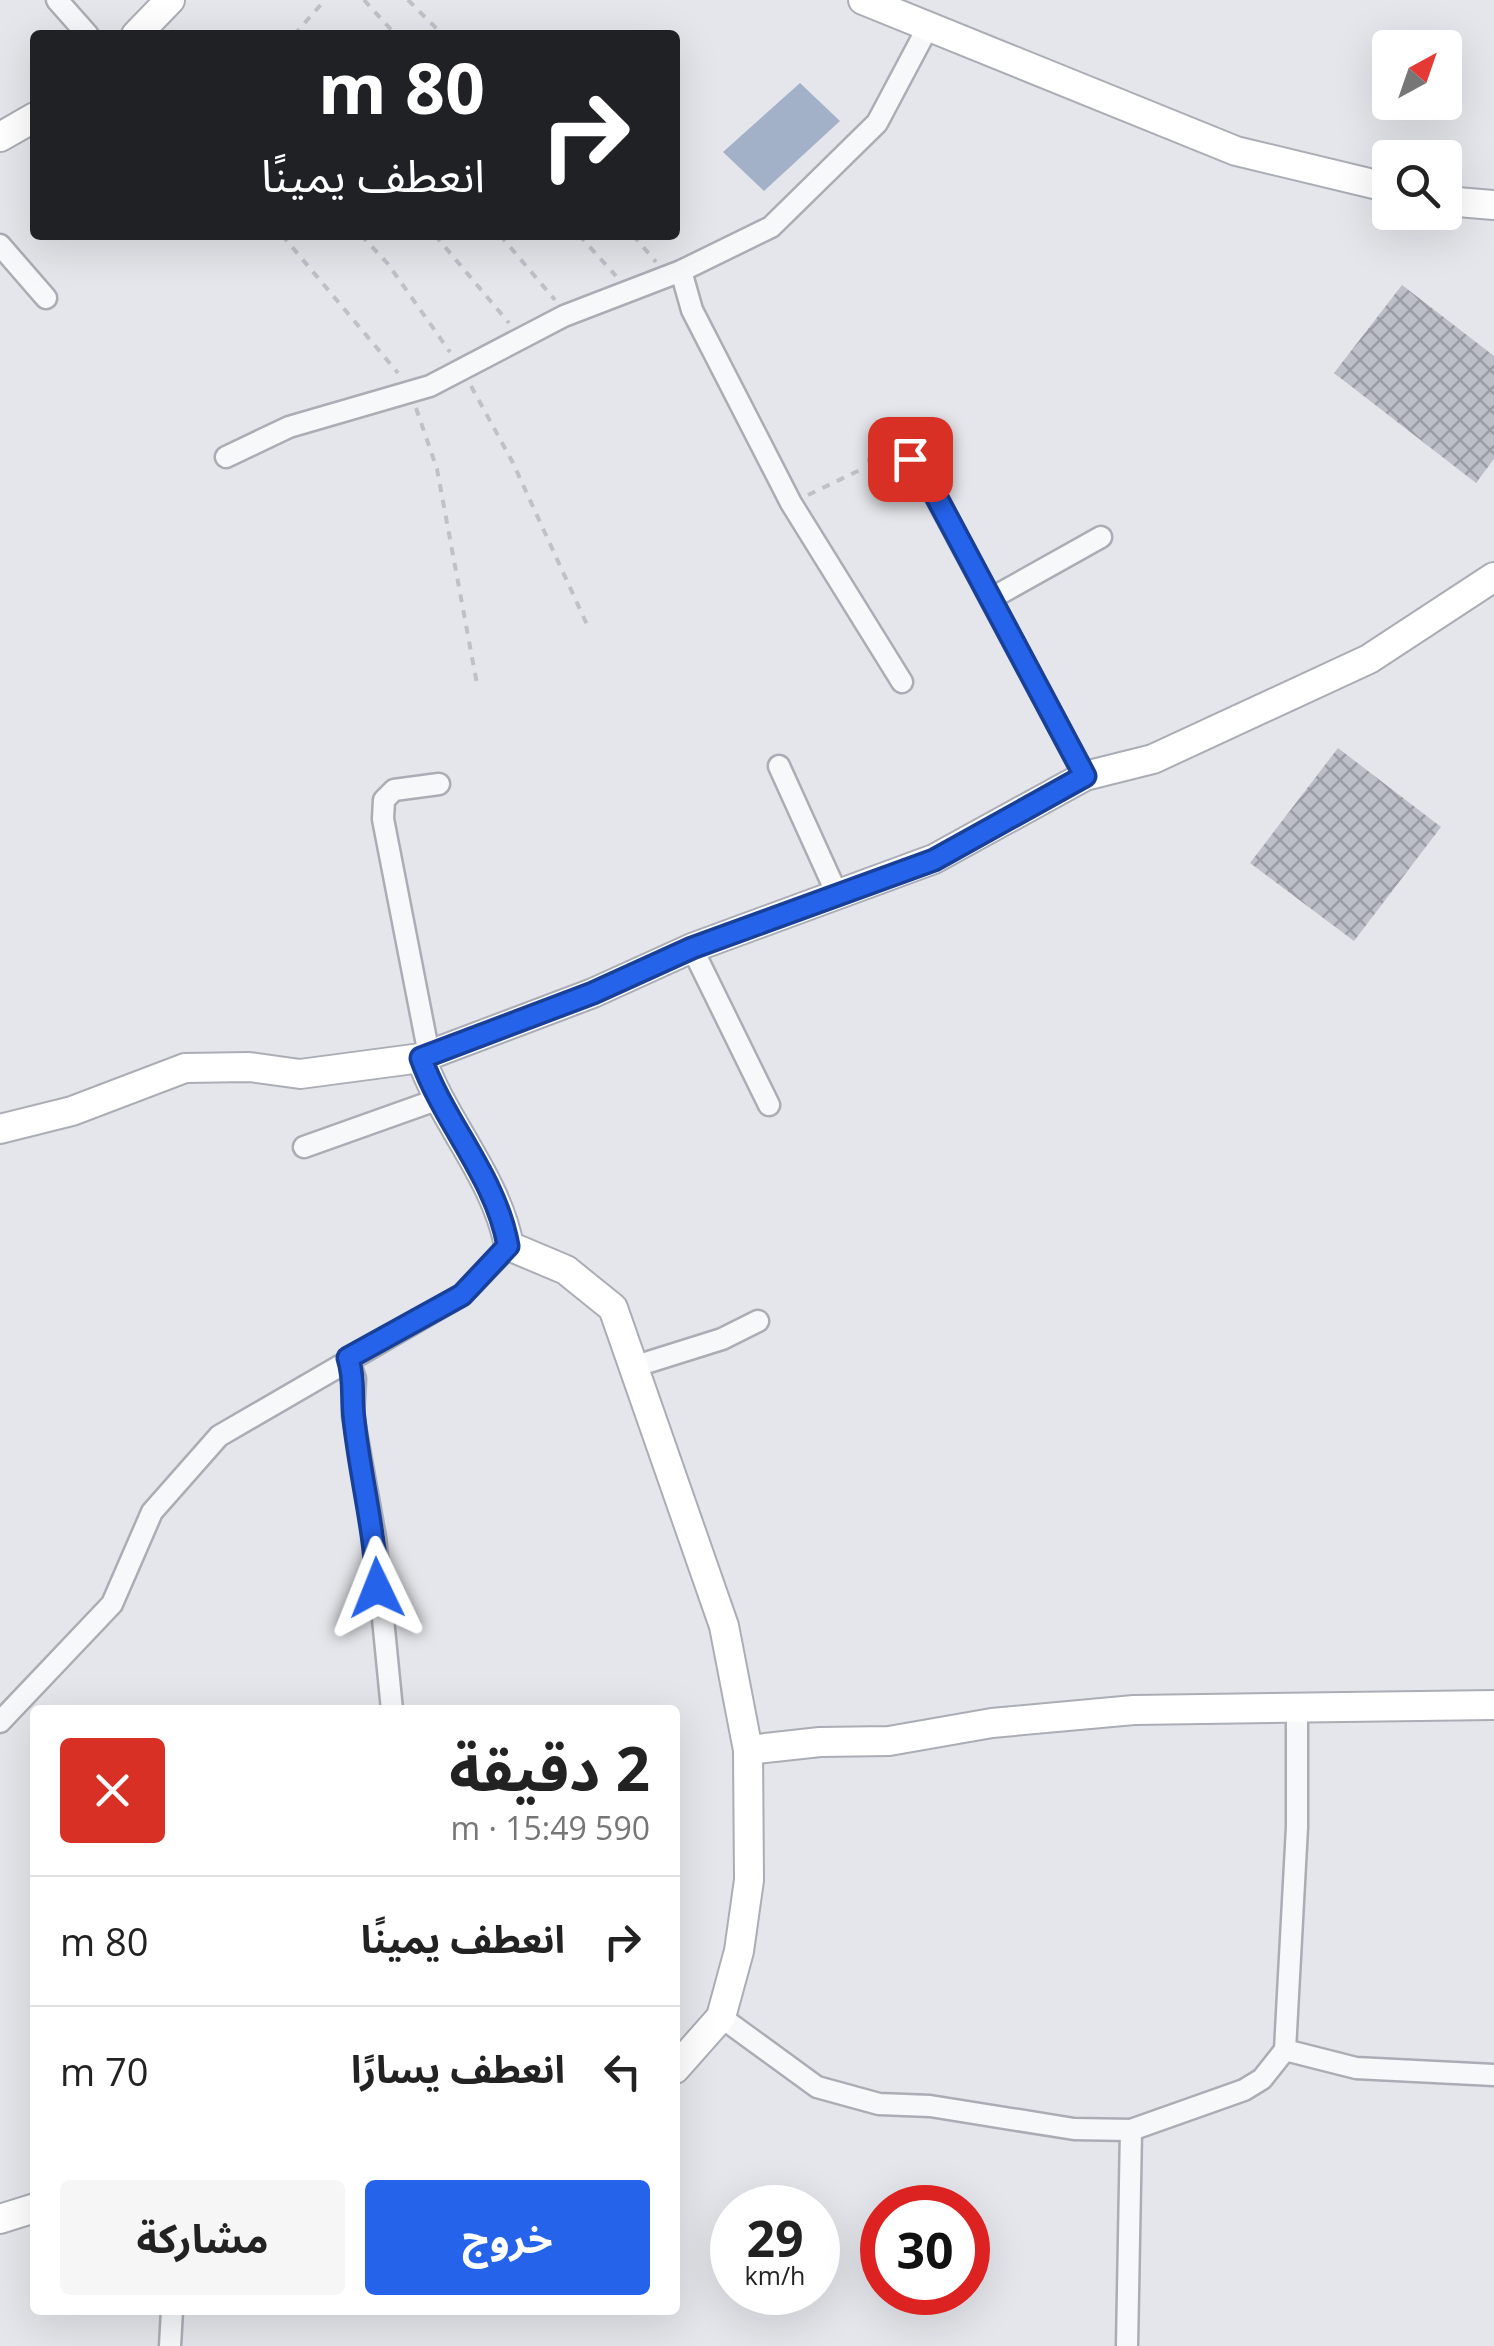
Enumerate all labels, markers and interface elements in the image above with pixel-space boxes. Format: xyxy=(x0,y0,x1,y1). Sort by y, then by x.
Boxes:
north arrow xyxy=(1372,30,1462,120)
map controls xyxy=(1372,30,1462,230)
text: 80 m xyxy=(318,39,485,135)
icon: right xyxy=(520,70,650,200)
button: search xyxy=(1372,140,1462,230)
text: انعطف يمينًا xyxy=(261,144,485,205)
pin xyxy=(868,417,953,502)
icon: arrive xyxy=(883,432,938,487)
position arrow xyxy=(325,1536,429,1640)
text: 2 دقيقة xyxy=(449,1727,650,1809)
button: close xyxy=(60,1738,165,1843)
text: 590 m · 15:49 xyxy=(451,1806,650,1849)
text: انعطف يمينًا xyxy=(361,1912,565,1964)
icon: right xyxy=(595,1914,650,1969)
text: 80 m xyxy=(60,1915,149,1967)
text: انعطف يسارًا xyxy=(351,2042,565,2094)
icon: left xyxy=(595,2044,650,2099)
text: 70 m xyxy=(60,2045,149,2097)
button: مشاركة xyxy=(60,2180,345,2295)
button: خروج xyxy=(365,2180,650,2295)
speed limit sign: 30 xyxy=(860,2185,990,2315)
text: 29 xyxy=(746,2204,804,2272)
text: km/h xyxy=(745,2258,805,2292)

